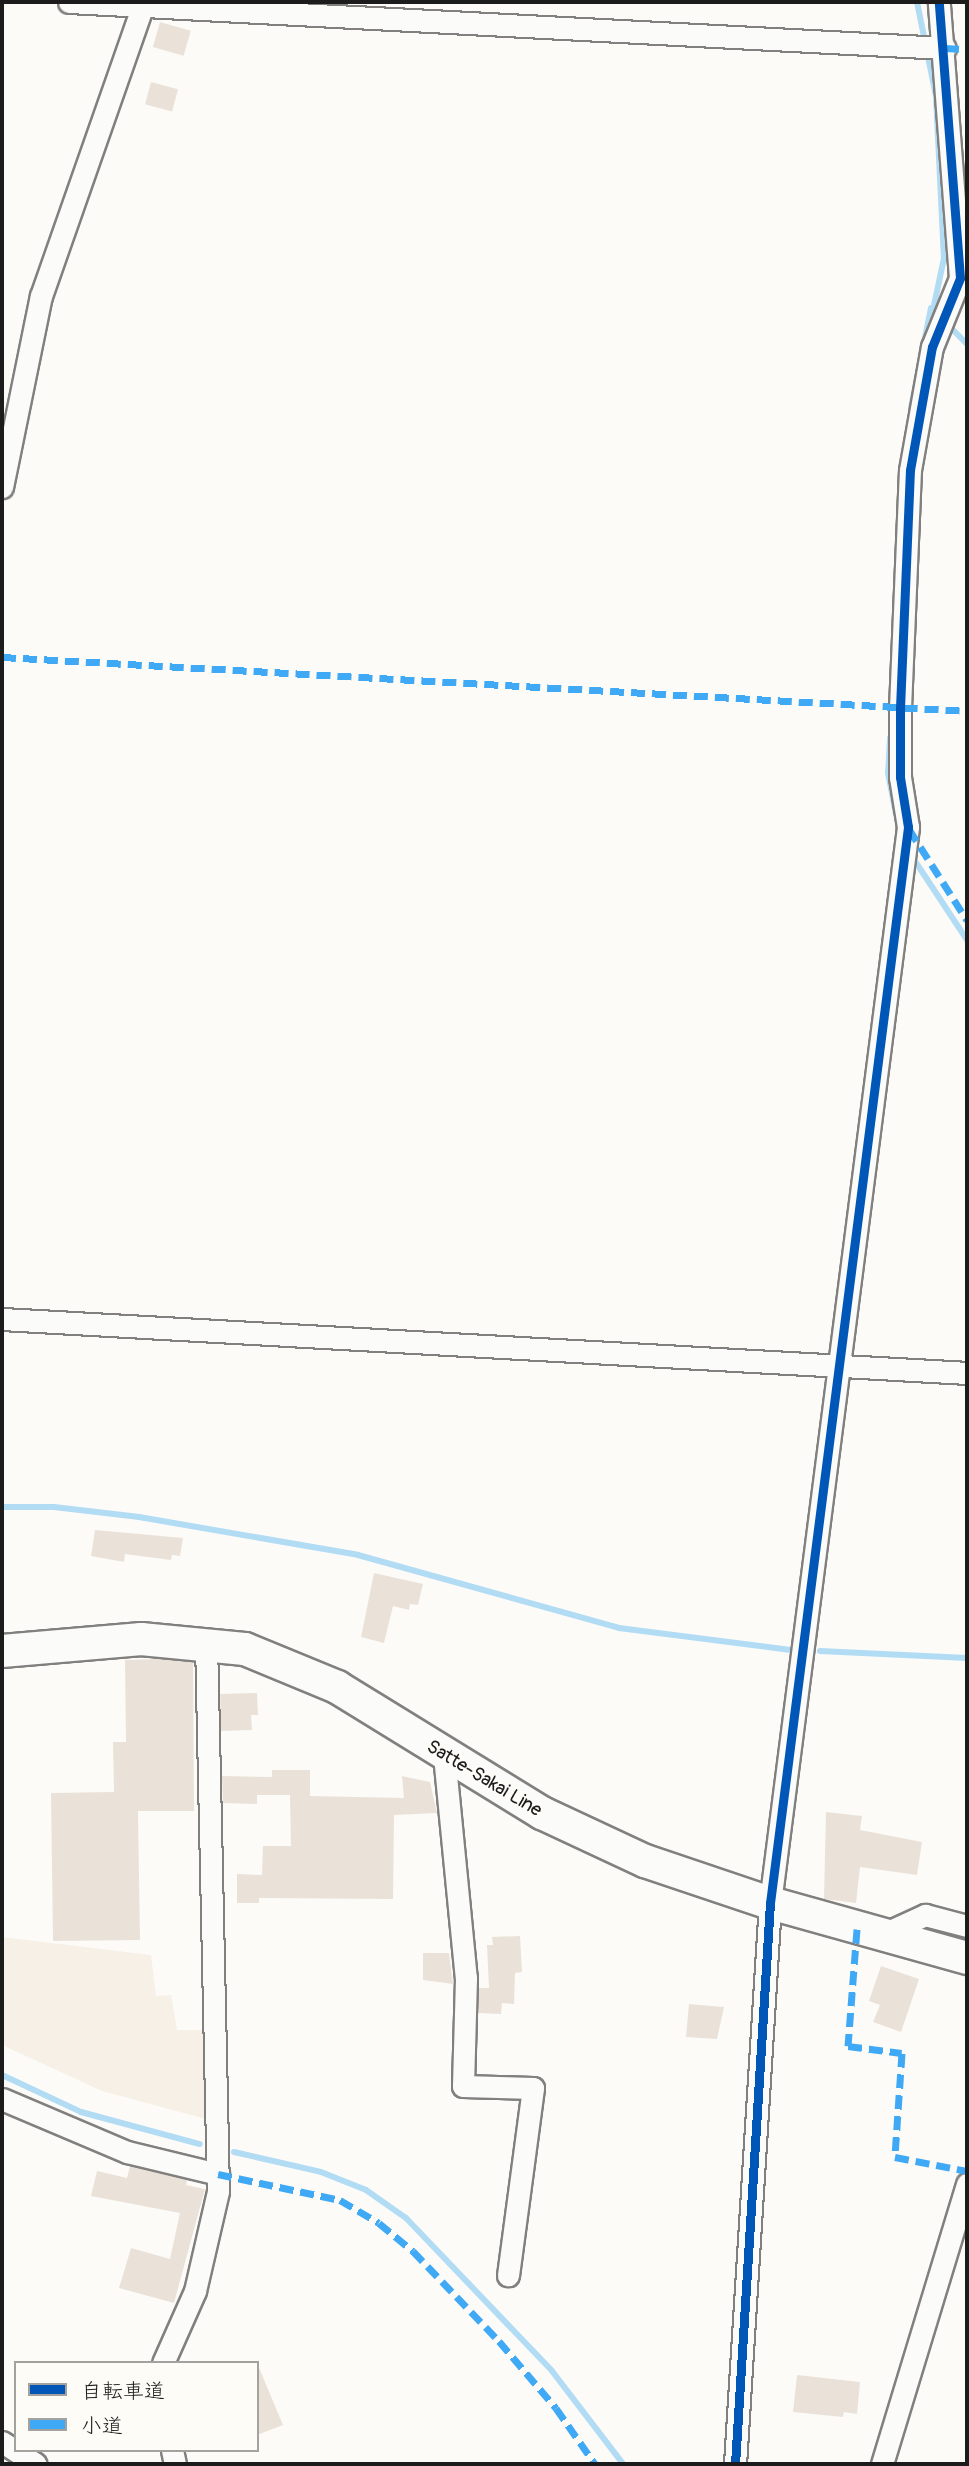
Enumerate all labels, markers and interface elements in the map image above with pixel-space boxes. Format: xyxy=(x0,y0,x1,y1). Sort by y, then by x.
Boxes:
street label: Satte-Sakai Line xyxy=(422,1736,546,1822)
legend xyxy=(14,2361,259,2452)
text: 自転車道 xyxy=(81,2378,165,2405)
text: 小道 xyxy=(81,2413,123,2440)

